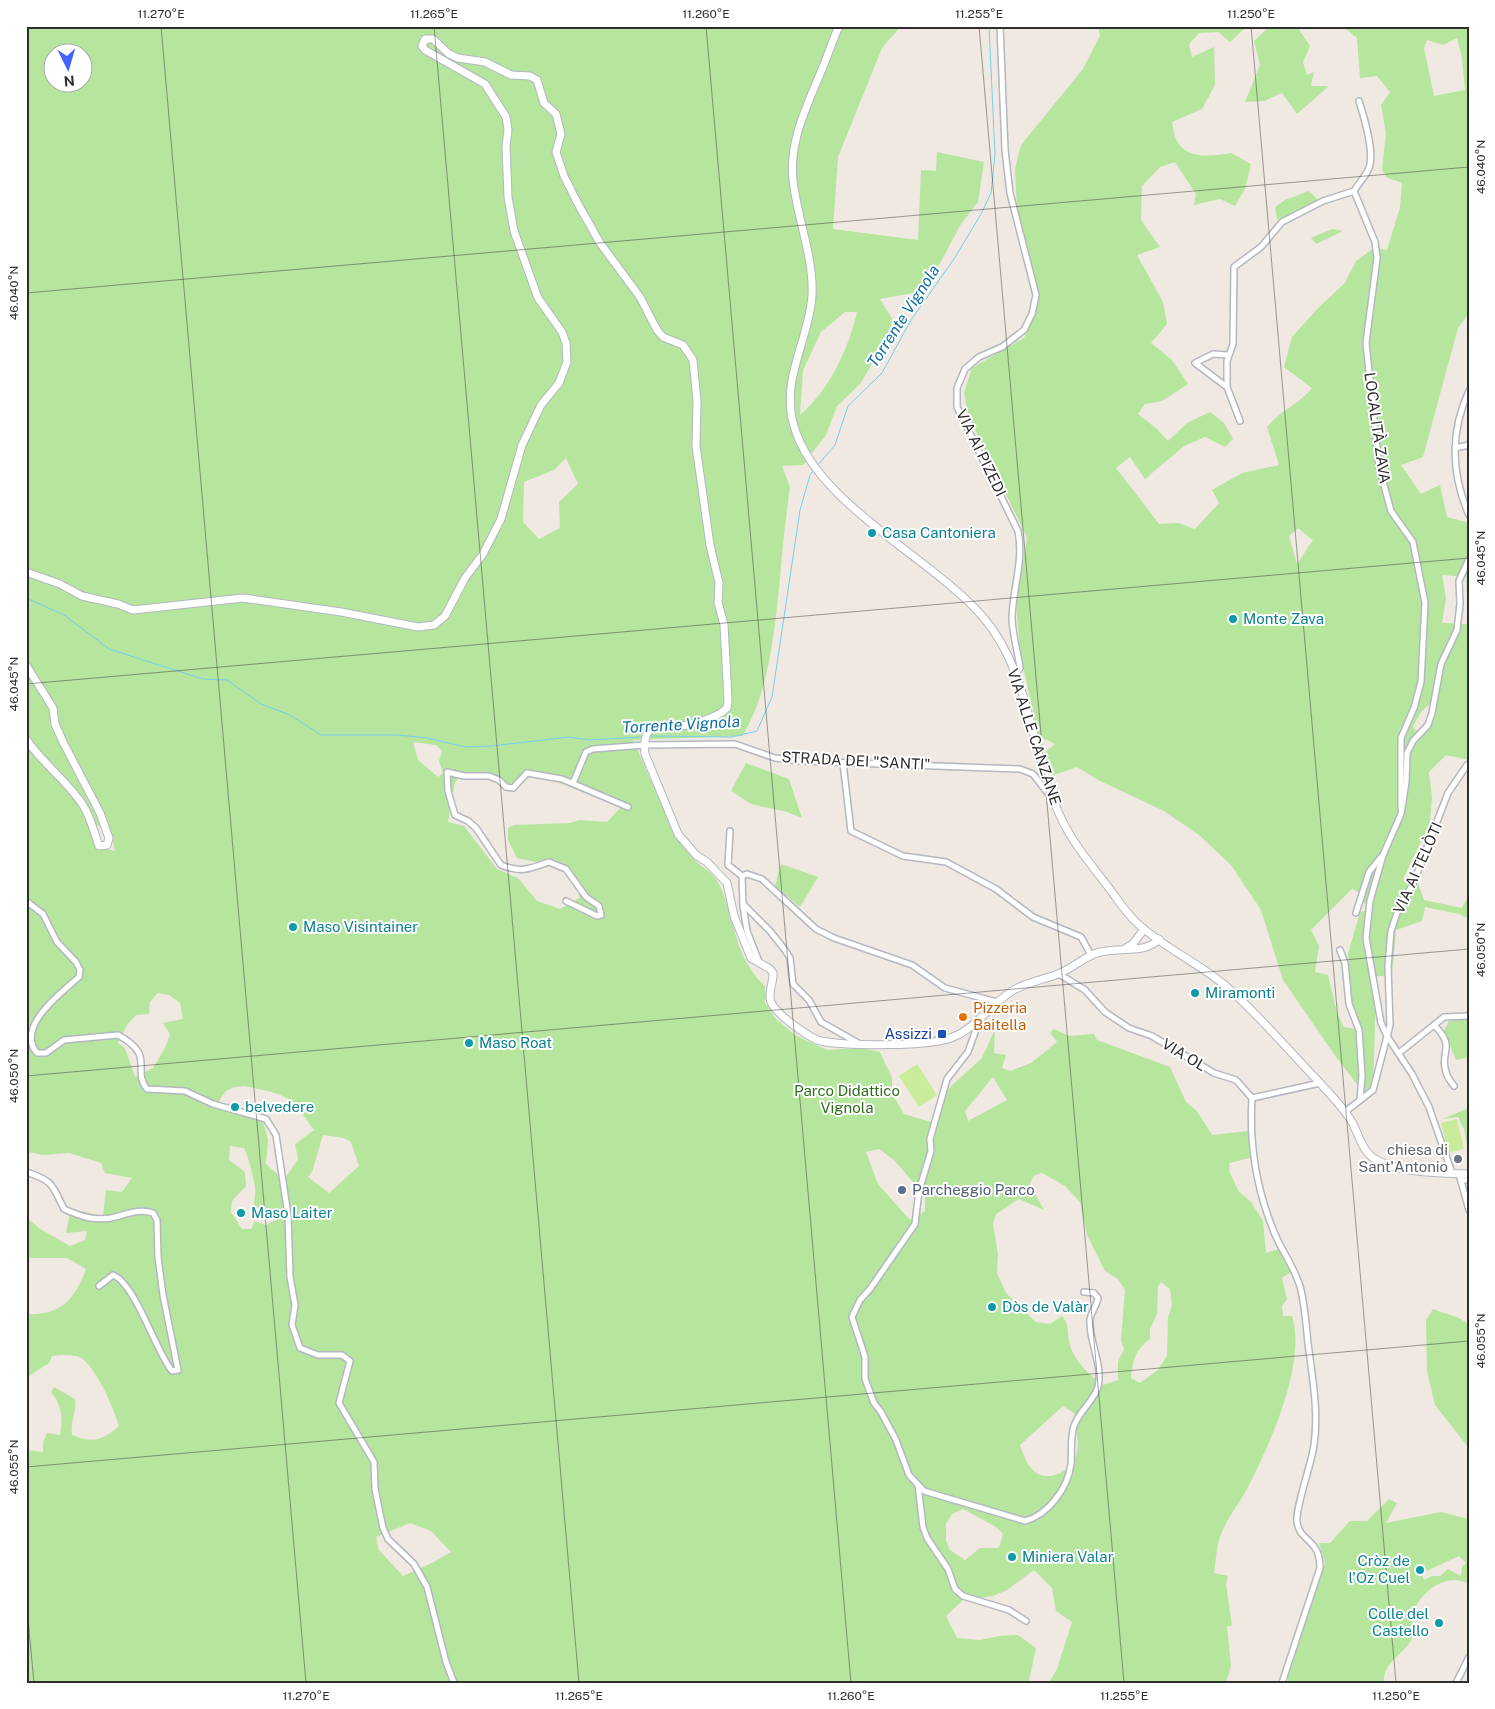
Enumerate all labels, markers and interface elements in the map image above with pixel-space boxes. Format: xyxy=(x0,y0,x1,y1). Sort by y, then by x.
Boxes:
text: 11.270°E xyxy=(137,7,185,21)
text: 11.265°E xyxy=(410,7,458,21)
text: 11.260°E xyxy=(682,7,730,21)
text: 11.255°E xyxy=(955,7,1003,21)
text: 11.250°E xyxy=(1227,7,1275,21)
north arrow xyxy=(42,42,92,92)
text: N xyxy=(63,73,75,89)
text: 46.040°N xyxy=(1474,140,1488,194)
water label: Torrente Vignola xyxy=(863,262,944,371)
text: 46.040°N xyxy=(7,266,21,320)
street label: LOCALITÀ ZAVA xyxy=(1361,371,1394,485)
street label: VIA AI PIZEDI xyxy=(953,407,1010,499)
place label: Casa Cantoniera xyxy=(882,524,996,541)
marker: Casa Cantoniera xyxy=(866,527,878,539)
text: 46.045°N xyxy=(1474,531,1488,585)
place label: Monte Zava xyxy=(1243,610,1324,627)
marker: Monte Zava xyxy=(1227,613,1239,625)
text: 46.045°N xyxy=(7,657,21,711)
street label: VIA ALLE CANZANE xyxy=(1004,666,1065,807)
water label: Torrente Vignola xyxy=(622,712,741,737)
street label: STRADA DEI "SANTI" xyxy=(781,748,931,773)
street label: VIA AI TELÒTI xyxy=(1389,819,1445,916)
place label: Maso Visintainer xyxy=(303,918,418,935)
marker: Maso Visintainer xyxy=(287,921,299,933)
text: 46.050°N xyxy=(1474,923,1488,977)
place label: Miramonti xyxy=(1205,984,1275,1001)
marker: Miramonti xyxy=(1189,987,1201,999)
place label: Pizzeria Baitella xyxy=(973,999,1027,1033)
marker: Pizzeria Baitella xyxy=(957,1011,969,1023)
place label: Assizzi xyxy=(884,1025,932,1042)
marker: Assizzi xyxy=(936,1028,948,1040)
place label: Maso Roat xyxy=(479,1034,552,1051)
street label: VIA OL xyxy=(1159,1035,1209,1074)
marker: Maso Roat xyxy=(463,1037,475,1049)
text: 46.050°N xyxy=(7,1049,21,1103)
park label: Parco Didattico Vignola xyxy=(794,1082,900,1116)
place label: belvedere xyxy=(245,1098,314,1115)
marker: belvedere xyxy=(229,1101,241,1113)
place label: chiesa di Sant'Antonio xyxy=(1358,1141,1448,1175)
marker: chiesa di Sant'Antonio xyxy=(1452,1153,1464,1165)
place label: Parcheggio Parco xyxy=(912,1181,1035,1198)
marker: Parcheggio Parco xyxy=(896,1184,908,1196)
place label: Maso Laiter xyxy=(251,1204,333,1221)
marker: Maso Laiter xyxy=(235,1207,247,1219)
place label: Dòs de Valàr xyxy=(1002,1298,1089,1315)
marker: Dòs de Valàr xyxy=(986,1301,998,1313)
text: 46.055°N xyxy=(1474,1313,1488,1369)
text: 46.055°N xyxy=(7,1439,21,1495)
place label: Miniera Valar xyxy=(1022,1548,1114,1565)
marker: Miniera Valar xyxy=(1006,1551,1018,1563)
place label: Cròz de l'Oz Cuel xyxy=(1348,1552,1410,1586)
marker: Cròz de l'Oz Cuel xyxy=(1414,1564,1426,1576)
place label: Colle del Castello xyxy=(1368,1605,1429,1639)
marker: Colle del Castello xyxy=(1433,1617,1445,1629)
text: 11.270°E xyxy=(282,1689,330,1703)
text: 11.265°E xyxy=(555,1689,603,1703)
text: 11.260°E xyxy=(827,1689,875,1703)
text: 11.255°E xyxy=(1100,1689,1148,1703)
text: 11.250°E xyxy=(1372,1689,1420,1703)

